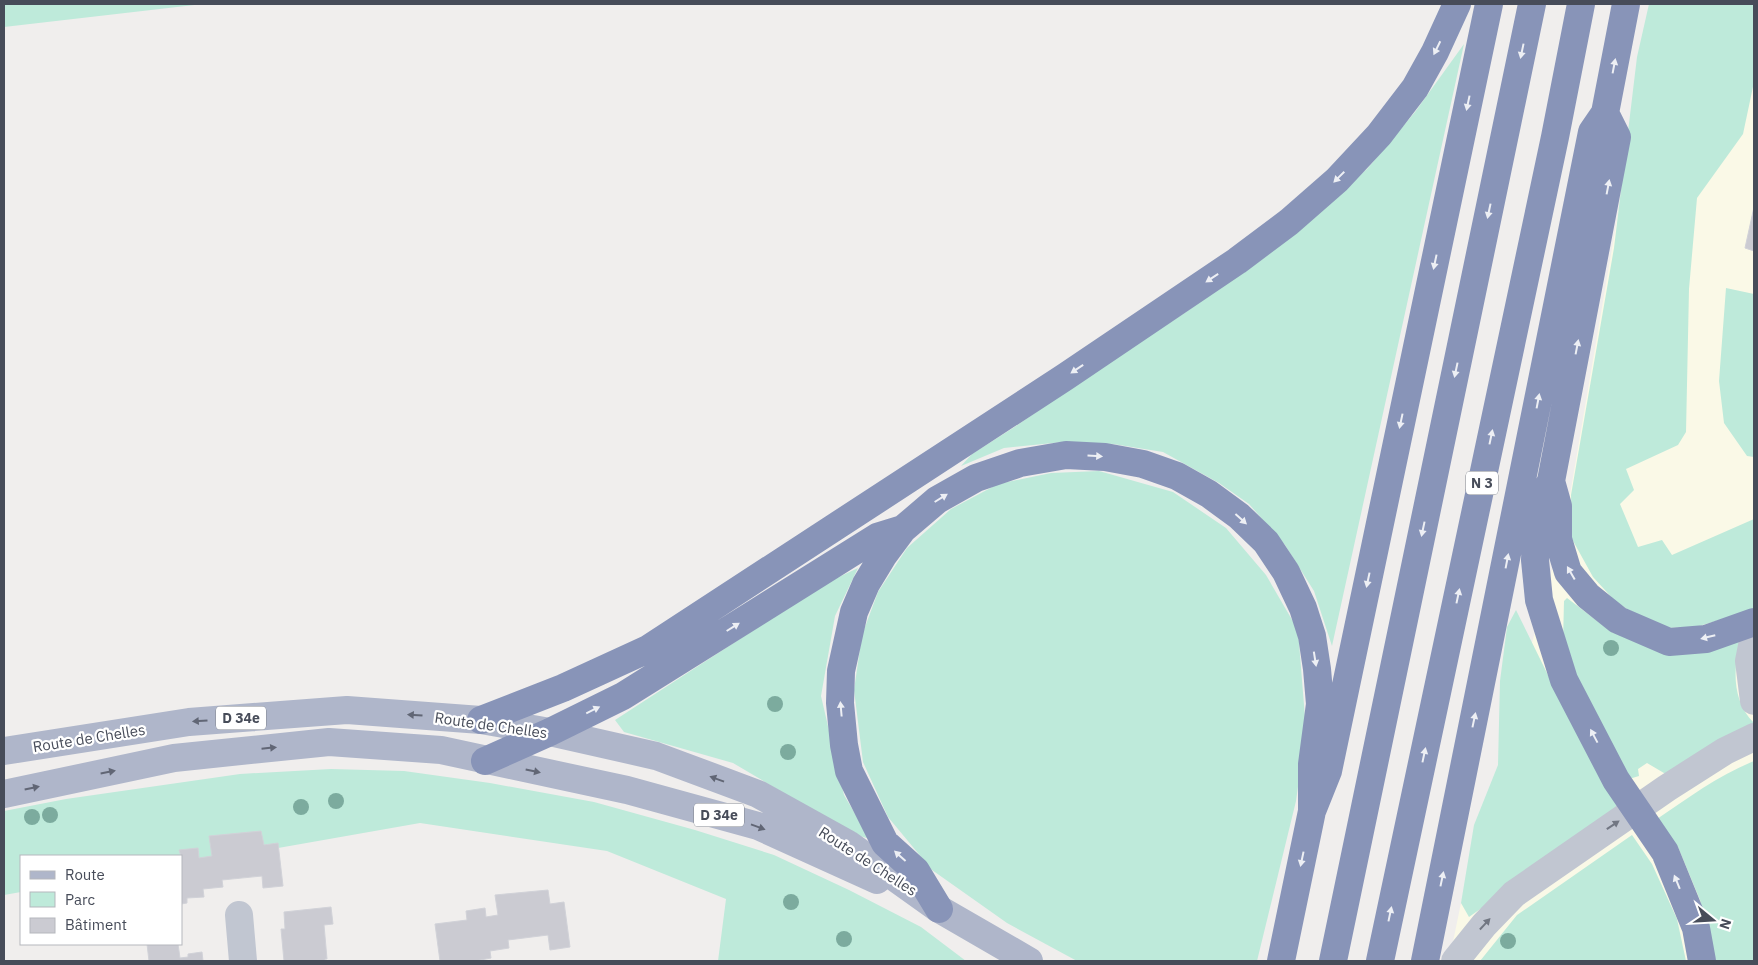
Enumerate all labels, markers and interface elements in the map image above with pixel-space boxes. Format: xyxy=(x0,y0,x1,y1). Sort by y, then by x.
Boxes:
one-way arrow xyxy=(1433,41,1441,55)
one-way arrow xyxy=(1517,44,1525,60)
one-way arrow xyxy=(1611,57,1619,73)
one-way arrow xyxy=(1464,95,1472,110)
one-way arrow xyxy=(1333,171,1345,183)
one-way arrow xyxy=(1604,179,1612,195)
one-way arrow xyxy=(1484,203,1492,219)
one-way arrow xyxy=(1431,254,1439,269)
one-way arrow xyxy=(1205,273,1219,283)
one-way arrow xyxy=(1573,339,1581,354)
one-way arrow xyxy=(1451,362,1459,378)
one-way arrow xyxy=(1071,364,1084,374)
one-way arrow xyxy=(1535,393,1543,409)
one-way arrow xyxy=(1397,413,1405,429)
one-way arrow xyxy=(1488,428,1496,444)
one-way arrow xyxy=(1087,453,1103,461)
road number: N 3 xyxy=(1466,472,1498,494)
one-way arrow xyxy=(934,493,947,503)
one-way arrow xyxy=(1235,513,1247,525)
one-way arrow xyxy=(1419,521,1427,536)
one-way arrow xyxy=(1503,552,1511,568)
one-way arrow xyxy=(1566,566,1575,579)
one-way arrow xyxy=(1364,572,1372,588)
one-way arrow xyxy=(1454,587,1462,603)
one-way arrow xyxy=(726,622,739,632)
one-way arrow xyxy=(1701,633,1716,641)
one-way arrow xyxy=(1312,651,1320,667)
one-way arrow xyxy=(836,701,844,717)
road number: D 34e xyxy=(216,706,266,730)
one-way arrow xyxy=(586,706,601,714)
street label: Route de Chelles xyxy=(434,708,548,742)
one-way arrow xyxy=(407,711,423,719)
one-way arrow xyxy=(1471,712,1479,728)
one-way arrow xyxy=(192,717,208,725)
street label: Route de Chelles xyxy=(31,720,147,756)
one-way arrow xyxy=(1590,729,1598,744)
one-way arrow xyxy=(261,744,277,752)
one-way arrow xyxy=(1420,747,1428,762)
one-way arrow xyxy=(526,767,542,775)
one-way arrow xyxy=(101,768,116,776)
one-way arrow xyxy=(709,775,724,782)
one-way arrow xyxy=(25,784,40,792)
road number: D 34e xyxy=(694,804,744,826)
one-way arrow xyxy=(1607,820,1620,830)
street label: Route de Chelles xyxy=(815,822,921,900)
one-way arrow xyxy=(751,824,766,831)
one-way arrow xyxy=(894,850,906,862)
one-way arrow xyxy=(1298,852,1306,867)
legend xyxy=(20,855,182,945)
text: Route xyxy=(65,865,105,884)
one-way arrow xyxy=(1438,872,1446,887)
one-way arrow xyxy=(1673,874,1681,889)
text: Parc xyxy=(65,890,95,909)
north arrow xyxy=(1688,895,1738,945)
one-way arrow xyxy=(1386,906,1394,921)
text: Bâtiment xyxy=(65,915,127,934)
text: N xyxy=(1715,916,1735,932)
one-way arrow xyxy=(1479,918,1491,930)

